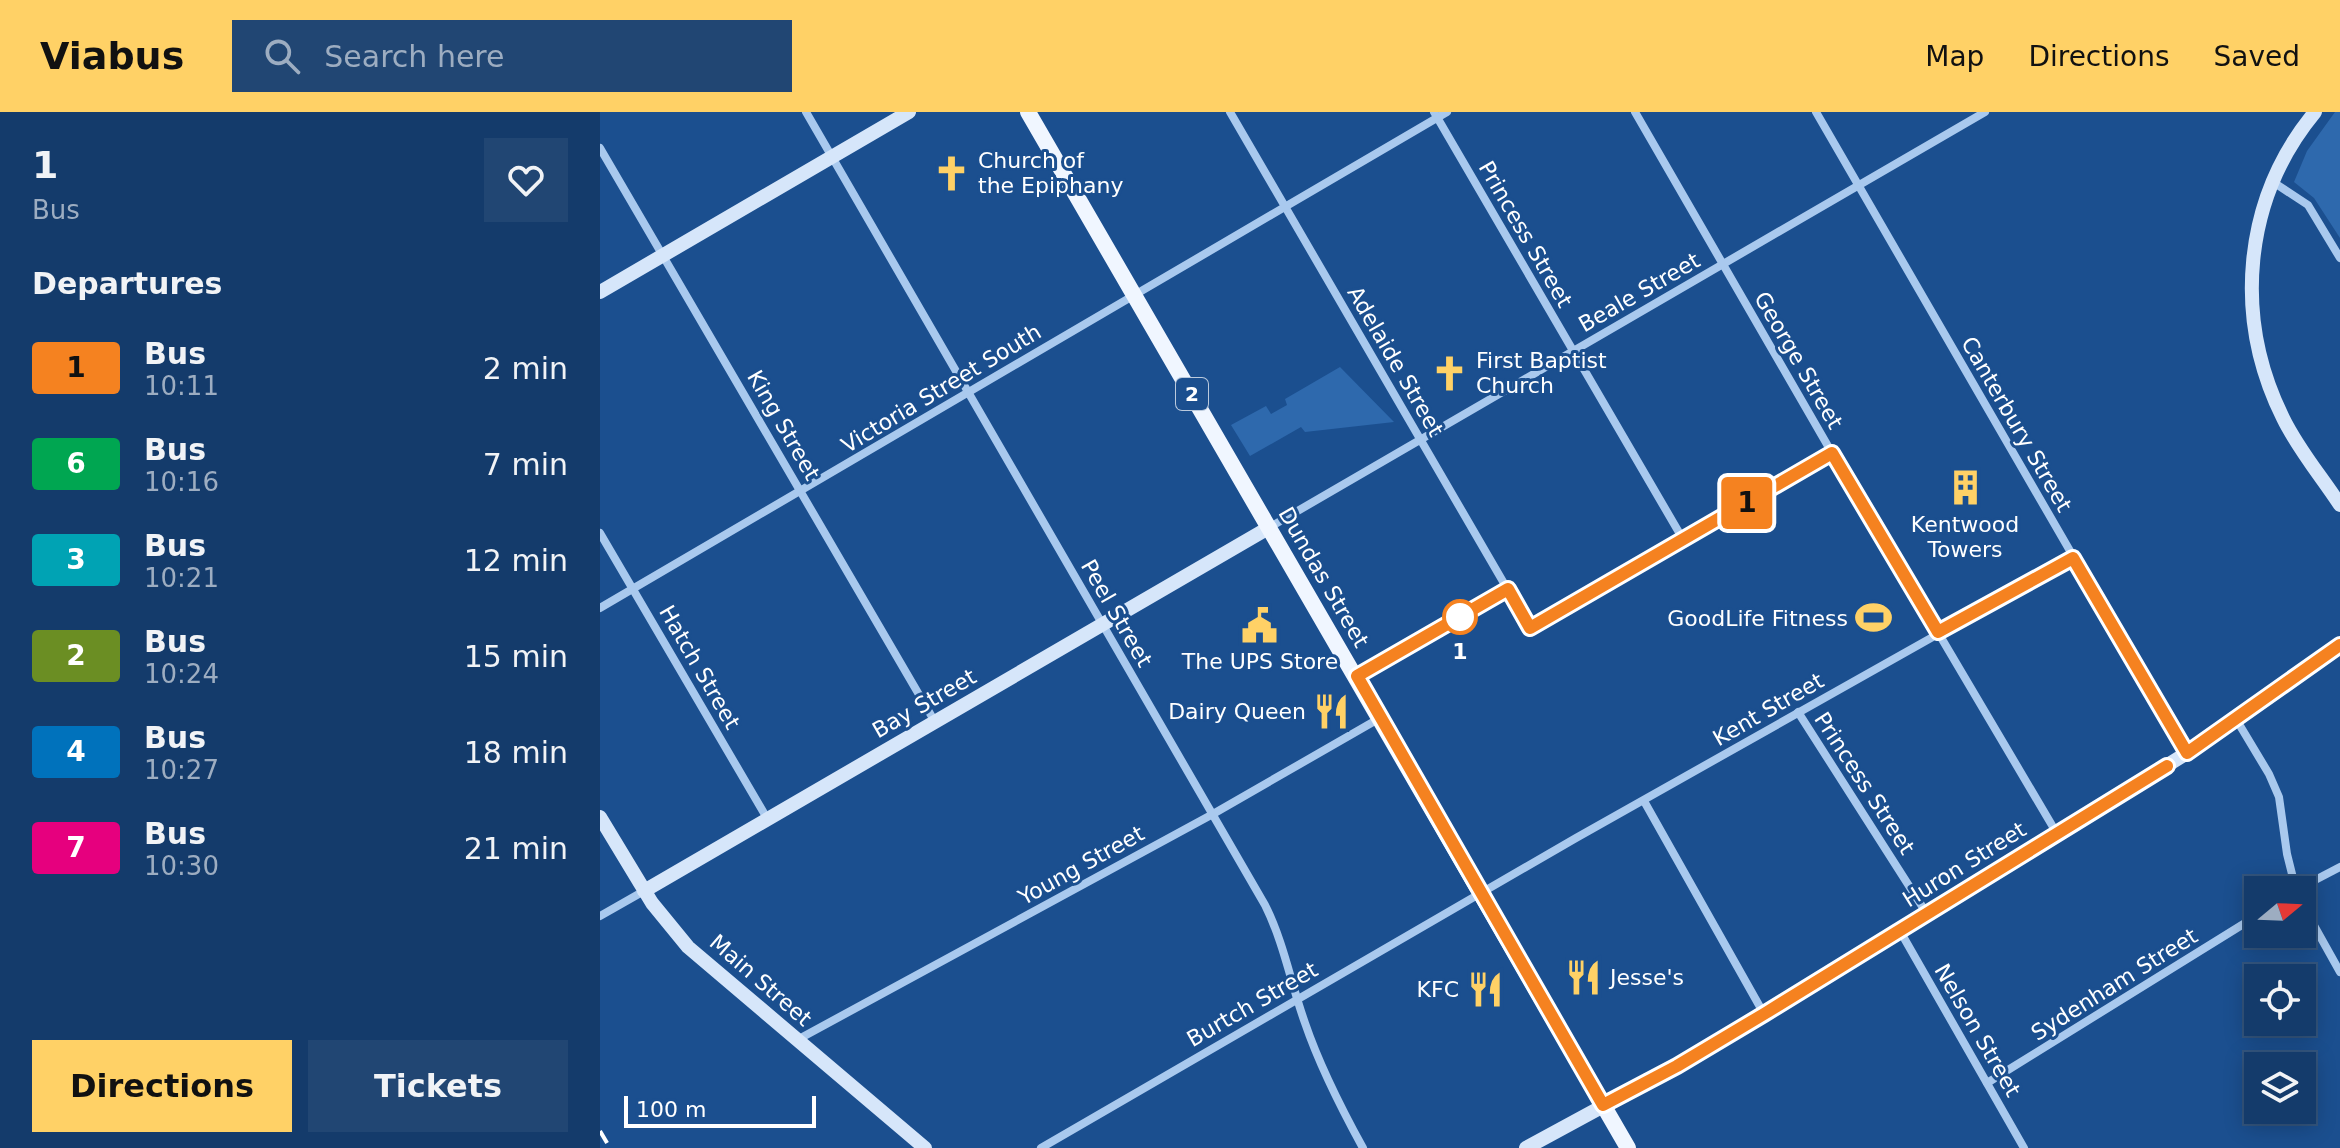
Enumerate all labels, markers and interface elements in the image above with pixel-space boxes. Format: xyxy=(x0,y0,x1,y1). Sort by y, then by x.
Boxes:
search box xyxy=(232,20,792,92)
text: Viabus xyxy=(40,34,184,78)
icon: search xyxy=(260,34,304,78)
text: Search here xyxy=(324,39,505,74)
text: Map xyxy=(1925,40,1984,73)
text: Directions xyxy=(2028,40,2169,73)
text: Saved xyxy=(2213,40,2300,73)
button: heart xyxy=(484,138,568,222)
text: 1 xyxy=(32,143,58,187)
place label: Church of the Epiphany xyxy=(978,148,1123,198)
church icon: Church of the Epiphany xyxy=(933,154,971,192)
street label: Princess Street xyxy=(1474,157,1578,312)
text: Bus xyxy=(32,195,80,225)
street label: Beale Street xyxy=(1574,248,1705,337)
text: Departures xyxy=(32,266,222,301)
street label: Adelaide Street xyxy=(1342,282,1449,441)
street label: George Street xyxy=(1749,287,1848,434)
street label: Victoria Street South xyxy=(837,319,1046,458)
street label: Canterbury Street xyxy=(1956,332,2077,516)
text: Bus xyxy=(144,336,206,371)
place label: First Baptist Church xyxy=(1476,348,1607,398)
text: 1 xyxy=(66,351,86,384)
text: 2 min xyxy=(483,351,568,386)
church icon: First Baptist Church xyxy=(1431,354,1469,392)
street label: King Street xyxy=(742,366,825,485)
text: 10:11 xyxy=(144,371,219,401)
road number: 2 xyxy=(1176,378,1208,410)
text: Bus xyxy=(144,432,206,467)
text: 6 xyxy=(66,447,86,480)
text: 7 min xyxy=(483,447,568,482)
text: 10:16 xyxy=(144,467,219,497)
building icon: Kentwood Towers xyxy=(1946,469,1984,507)
line badge: 1 xyxy=(1721,477,1773,529)
text: 1 xyxy=(1737,486,1757,519)
street label: Dundas Street xyxy=(1273,503,1374,652)
place label: Kentwood Towers xyxy=(1911,512,2019,562)
text: Bus xyxy=(144,528,206,563)
text: 3 xyxy=(66,543,86,576)
text: 12 min xyxy=(464,543,568,578)
street label: Peel Street xyxy=(1076,555,1157,672)
text: 10:21 xyxy=(144,563,219,593)
sports icon: GoodLife Fitness xyxy=(1855,599,1893,637)
marker: 1 xyxy=(1443,600,1477,634)
street label: Hatch Street xyxy=(654,601,745,734)
public building icon: The UPS Store xyxy=(1241,606,1279,644)
place label: GoodLife Fitness xyxy=(1667,606,1848,631)
text: Bus xyxy=(144,624,206,659)
text: 2 xyxy=(66,639,86,672)
text: 15 min xyxy=(464,639,568,674)
place label: 1 xyxy=(1452,639,1468,664)
place label: The UPS Store xyxy=(1181,649,1338,674)
text: 10:24 xyxy=(144,659,219,689)
street label: Bay Street xyxy=(868,664,981,743)
street label: Kent Street xyxy=(1709,668,1828,751)
restaurant icon: Dairy Queen xyxy=(1313,692,1351,730)
place label: Dairy Queen xyxy=(1168,699,1306,724)
street label: Princess Street xyxy=(1809,708,1920,859)
text: Bus xyxy=(144,720,206,755)
text: 4 xyxy=(66,735,86,768)
text: 18 min xyxy=(464,735,568,770)
text: 10:27 xyxy=(144,755,219,785)
text: Bus xyxy=(144,816,206,851)
street label: Huron Street xyxy=(1898,816,2031,912)
street label: Young Street xyxy=(1013,820,1149,911)
text: 7 xyxy=(66,831,86,864)
text: 21 min xyxy=(464,831,568,866)
text: 10:30 xyxy=(144,851,219,881)
north arrow xyxy=(2244,876,2316,948)
map controls xyxy=(2244,876,2316,1124)
street label: Sydenham Street xyxy=(2027,923,2202,1046)
street label: Main Street xyxy=(705,929,817,1032)
street label: Burtch Street xyxy=(1183,957,1322,1052)
restaurant icon: Jesse's xyxy=(1565,958,1603,996)
street label: Nelson Street xyxy=(1930,960,2026,1101)
button: locate xyxy=(2244,964,2316,1036)
place label: Jesse's xyxy=(1608,965,1684,990)
restaurant icon: KFC xyxy=(1466,970,1504,1008)
place label: KFC xyxy=(1417,977,1459,1002)
button: Directions xyxy=(32,1040,292,1132)
button: Tickets xyxy=(308,1040,568,1132)
button: layers xyxy=(2244,1052,2316,1124)
scale bar xyxy=(624,1092,816,1128)
text: 100 m xyxy=(636,1097,706,1122)

